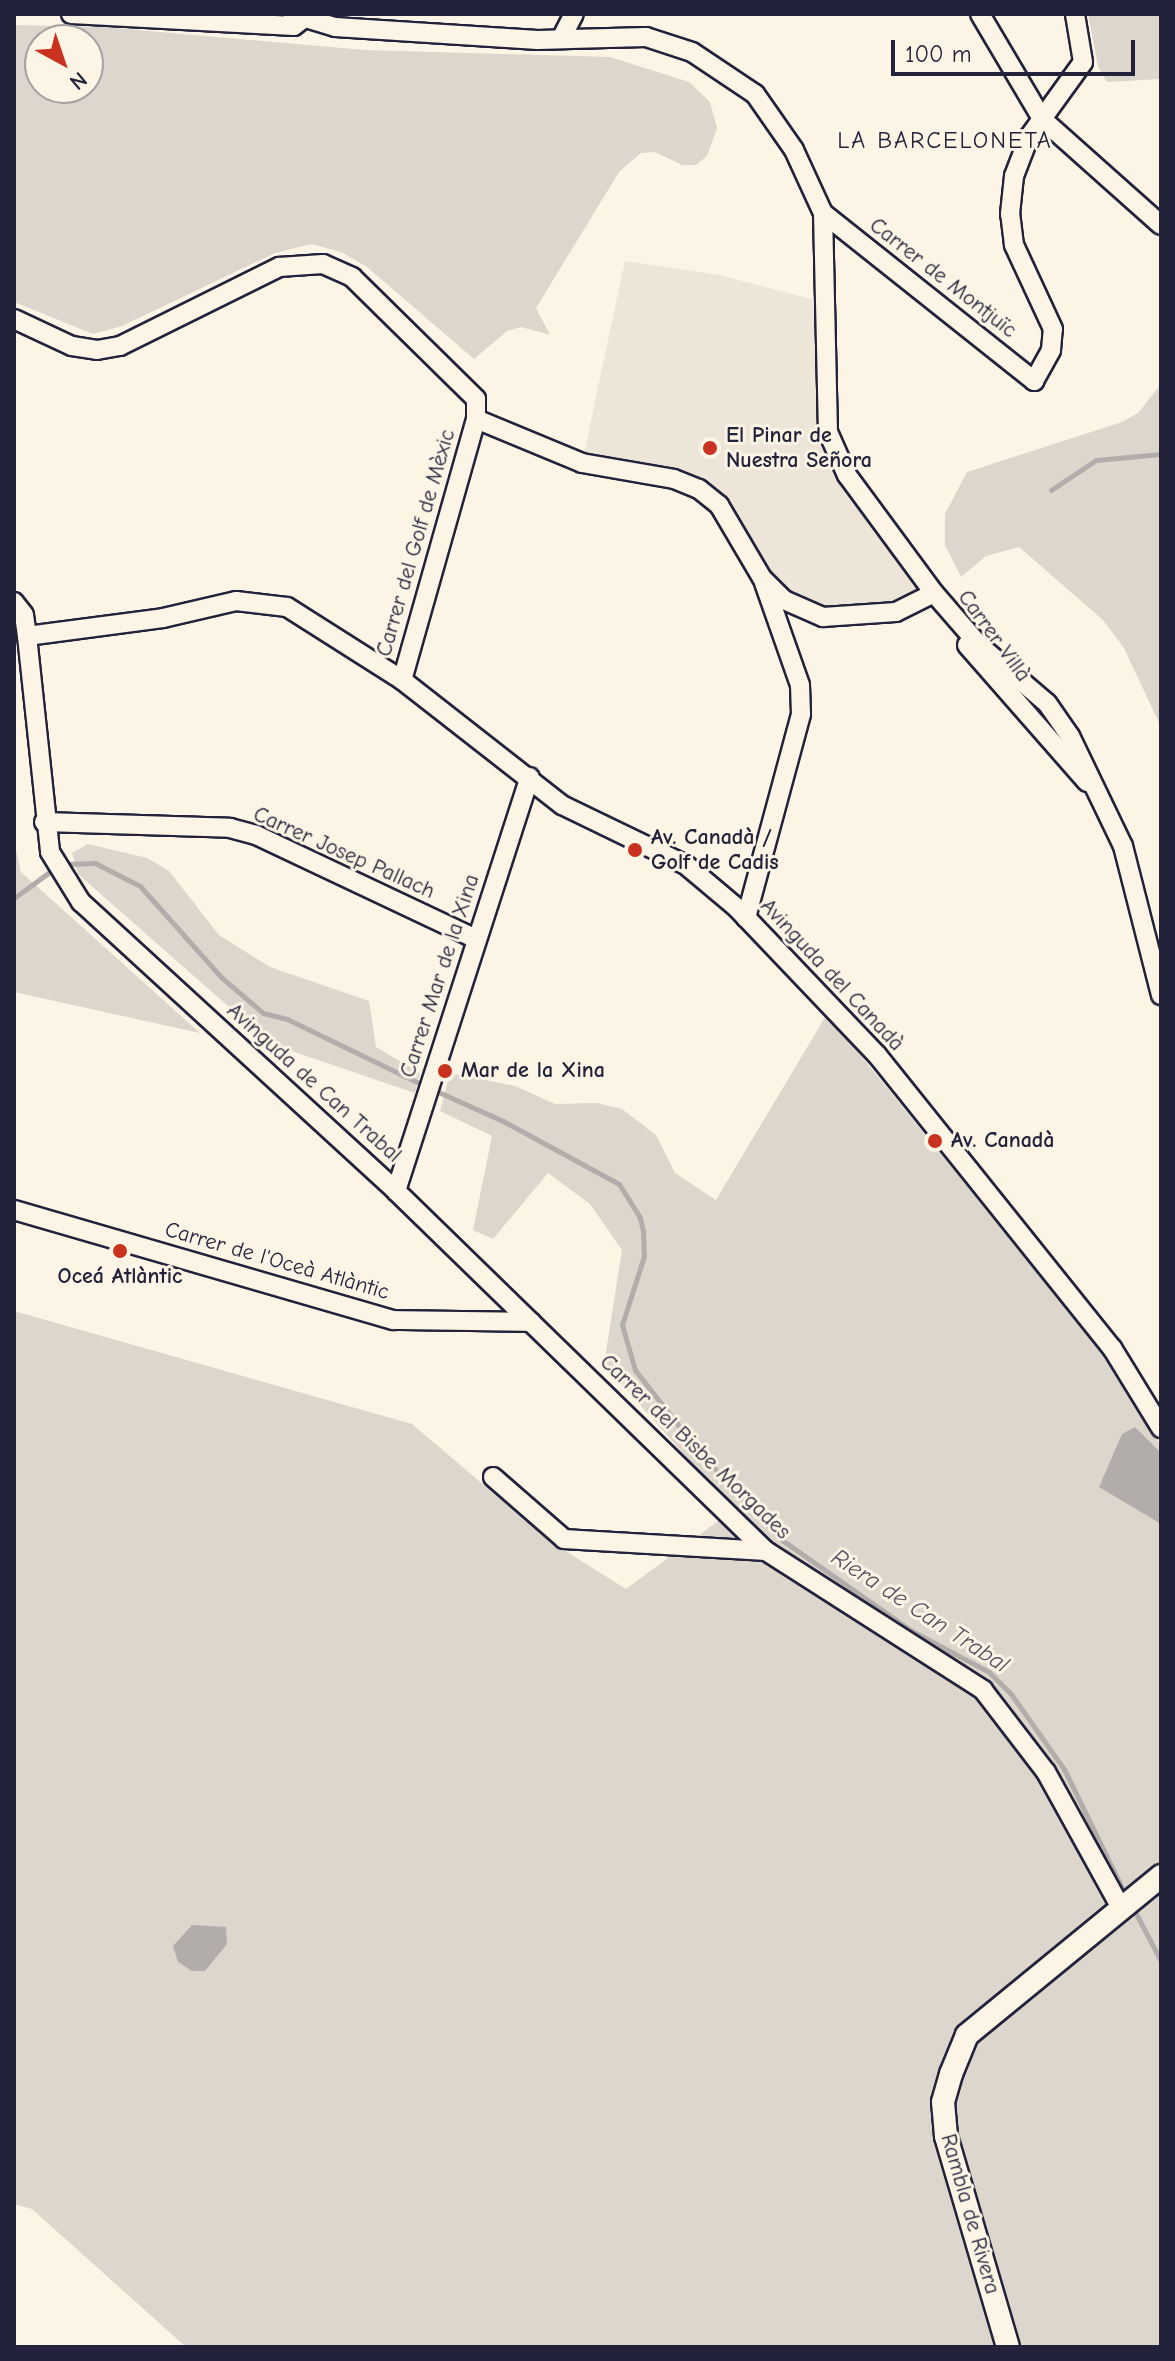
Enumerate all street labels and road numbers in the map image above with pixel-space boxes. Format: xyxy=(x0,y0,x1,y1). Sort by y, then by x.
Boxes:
street label: Carrer de Montjuïc xyxy=(864,212,1022,344)
street label: Carrer del Golf de Mèxic xyxy=(371,426,461,660)
street label: Carrer Villà xyxy=(952,585,1036,687)
street label: Carrer Josep Pallach xyxy=(249,801,439,905)
street label: Carrer Mar de la Xina xyxy=(395,871,485,1081)
street label: Avinguda del Canadà xyxy=(755,893,909,1057)
street label: Avinguda de Can Trabal xyxy=(221,998,407,1168)
street label: Carrer de l'Oceà Atlàntic xyxy=(162,1216,392,1306)
street label: Carrer del Bisbe Morgades xyxy=(594,1349,796,1545)
street label: Rambla de Rivera xyxy=(935,2131,1005,2297)

